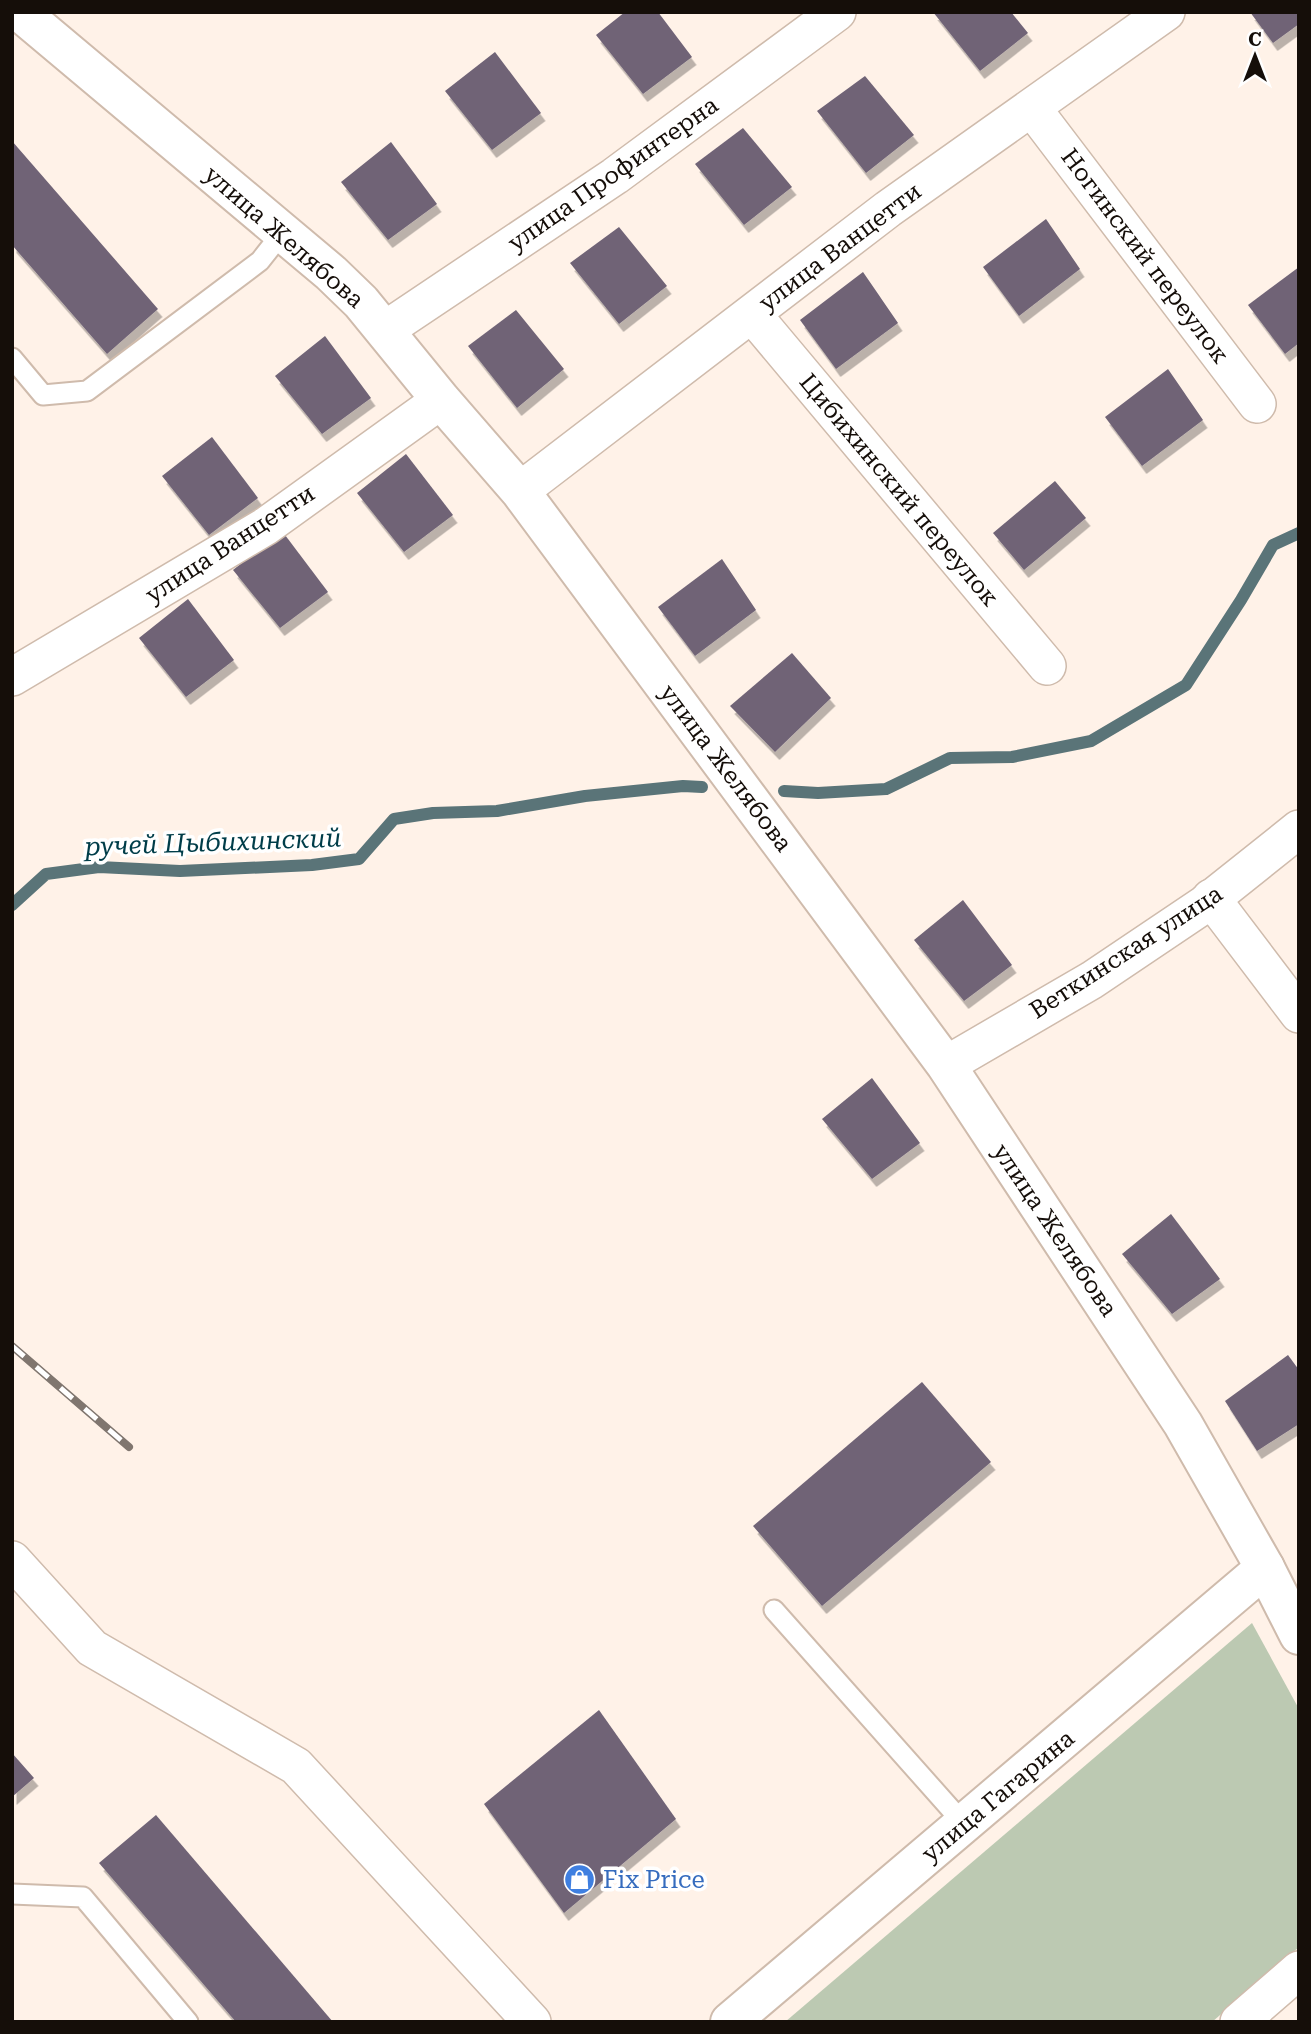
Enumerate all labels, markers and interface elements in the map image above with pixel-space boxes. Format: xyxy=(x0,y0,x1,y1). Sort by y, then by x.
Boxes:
north arrow xyxy=(1220,21,1290,91)
text: С xyxy=(1248,28,1262,51)
street label: улица Профинтерна xyxy=(503,91,723,257)
street label: Ногинский переулок xyxy=(1055,143,1235,369)
street label: улица Желябова xyxy=(199,160,369,314)
street label: улица Ванцетти xyxy=(753,177,927,317)
street label: Цибихинский переулок xyxy=(794,368,1004,612)
street label: улица Ванцетти xyxy=(140,479,320,609)
street label: улица Желябова xyxy=(654,679,798,857)
water label: ручей Цыбихинский xyxy=(82,823,342,862)
street label: Веткинская улица xyxy=(1025,879,1227,1025)
street label: улица Желябова xyxy=(987,1138,1123,1322)
street label: улица Гагарина xyxy=(916,1724,1080,1868)
shop icon: Fix Price xyxy=(563,1863,597,1897)
place label: Fix Price xyxy=(603,1866,705,1894)

